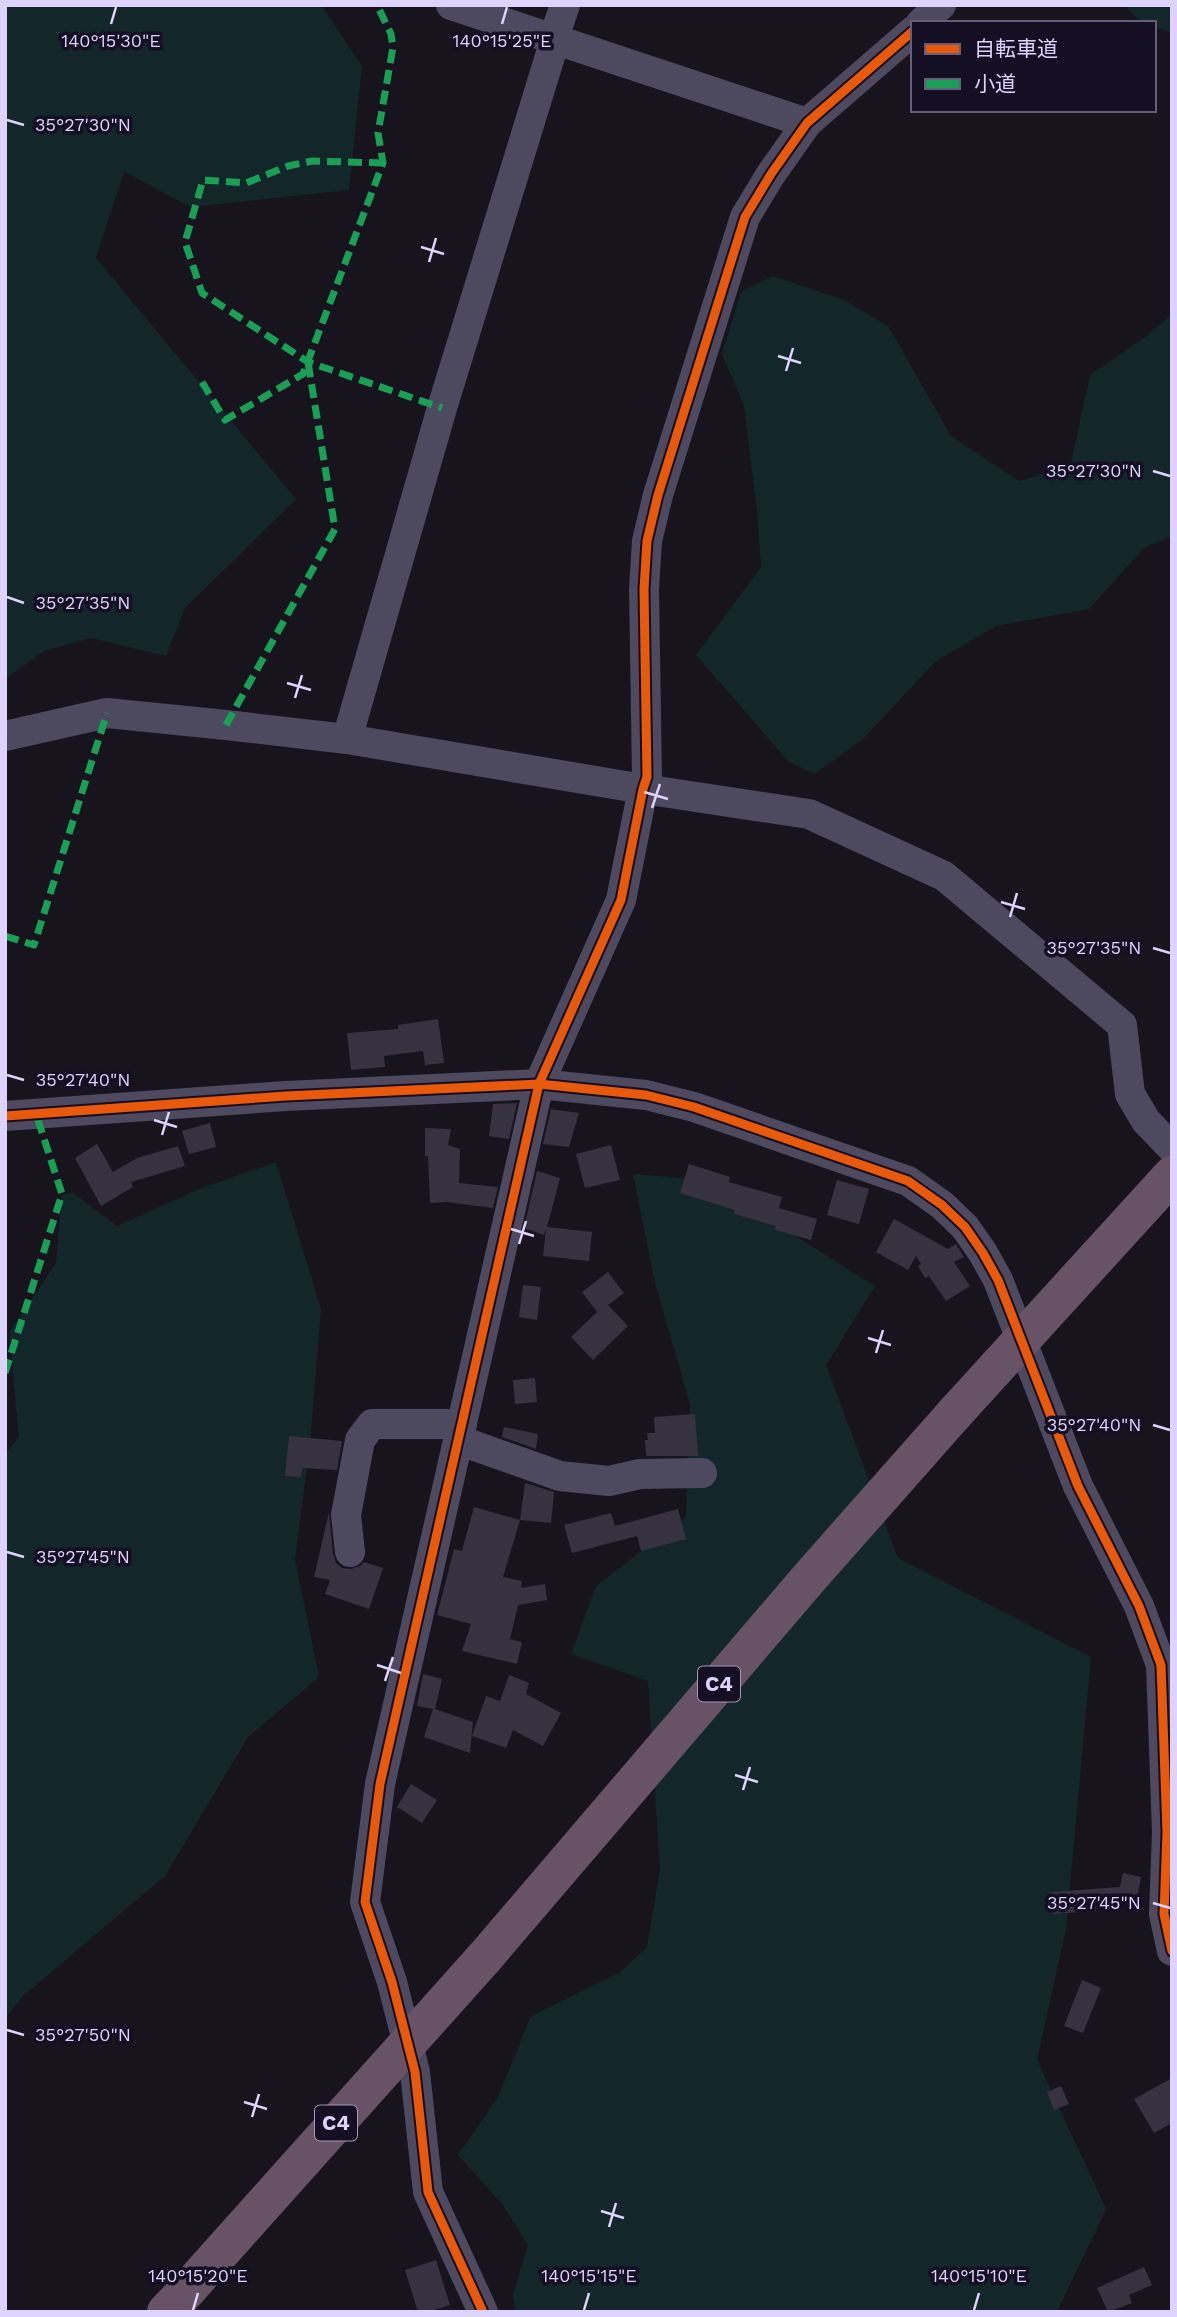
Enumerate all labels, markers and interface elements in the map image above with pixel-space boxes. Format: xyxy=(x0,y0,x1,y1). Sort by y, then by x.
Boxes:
legend xyxy=(911,21,1156,112)
text: 140°15'30"E xyxy=(61,30,161,51)
text: 140°15'25"E xyxy=(453,30,551,51)
text: 自転車道 xyxy=(974,36,1058,61)
text: 小道 xyxy=(974,71,1016,96)
text: 35°27'30"N xyxy=(35,114,131,135)
text: 35°27'30"N xyxy=(1046,460,1142,481)
text: 35°27'35"N xyxy=(35,592,131,613)
text: 35°27'35"N xyxy=(1046,937,1142,958)
text: 35°27'40"N xyxy=(36,1069,130,1090)
text: 35°27'40"N xyxy=(1047,1414,1141,1435)
text: 35°27'45"N xyxy=(36,1546,130,1567)
road number: C4 xyxy=(698,1666,740,1702)
text: 35°27'45"N xyxy=(1047,1892,1141,1913)
text: 35°27'50"N xyxy=(35,2024,131,2045)
road number: C4 xyxy=(315,2106,357,2140)
text: 140°15'20"E xyxy=(148,2265,248,2286)
text: 140°15'15"E xyxy=(541,2265,637,2286)
text: 140°15'10"E xyxy=(931,2265,1027,2286)

